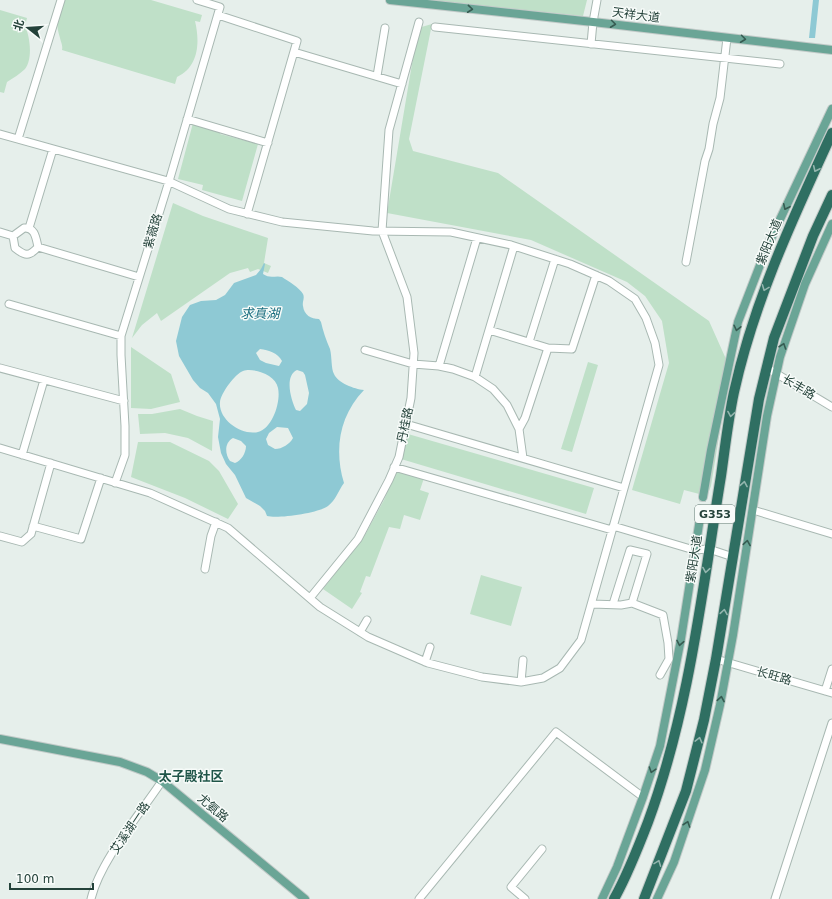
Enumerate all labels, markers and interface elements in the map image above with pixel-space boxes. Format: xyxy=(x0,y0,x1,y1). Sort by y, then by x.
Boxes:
one-way arrow xyxy=(467,4,473,13)
street label: 天祥大道 xyxy=(611,5,661,25)
north arrow xyxy=(8,8,48,48)
text: 北 xyxy=(11,18,27,32)
one-way arrow xyxy=(610,19,617,28)
one-way arrow xyxy=(740,35,746,44)
one-way arrow xyxy=(813,164,821,172)
one-way arrow xyxy=(783,203,791,211)
street label: 紫薇路 xyxy=(141,212,165,250)
street label: 紫阳大道 xyxy=(754,217,784,267)
one-way arrow xyxy=(761,285,769,292)
water label: 求真湖 xyxy=(240,306,281,321)
one-way arrow xyxy=(734,325,742,331)
one-way arrow xyxy=(779,343,787,350)
street label: 长丰路 xyxy=(780,372,818,402)
street label: 丹桂路 xyxy=(394,406,416,444)
one-way arrow xyxy=(727,410,736,417)
one-way arrow xyxy=(740,481,748,487)
road number: G353 xyxy=(695,505,735,523)
street label: 紫阳大道 xyxy=(683,534,705,584)
one-way arrow xyxy=(742,540,751,546)
one-way arrow xyxy=(702,566,711,573)
one-way arrow xyxy=(719,609,728,615)
one-way arrow xyxy=(677,640,685,647)
street label: 长旺路 xyxy=(755,664,793,688)
one-way arrow xyxy=(716,696,725,702)
one-way arrow xyxy=(695,736,703,743)
one-way arrow xyxy=(648,767,657,774)
district label: 太子殿社区 xyxy=(158,769,224,784)
street label: 尤氨路 xyxy=(195,791,231,825)
street label: 艾溪湖一路 xyxy=(107,799,153,857)
one-way arrow xyxy=(682,821,691,828)
one-way arrow xyxy=(653,859,661,866)
scale bar xyxy=(10,865,93,891)
text: 100 m xyxy=(16,872,54,886)

